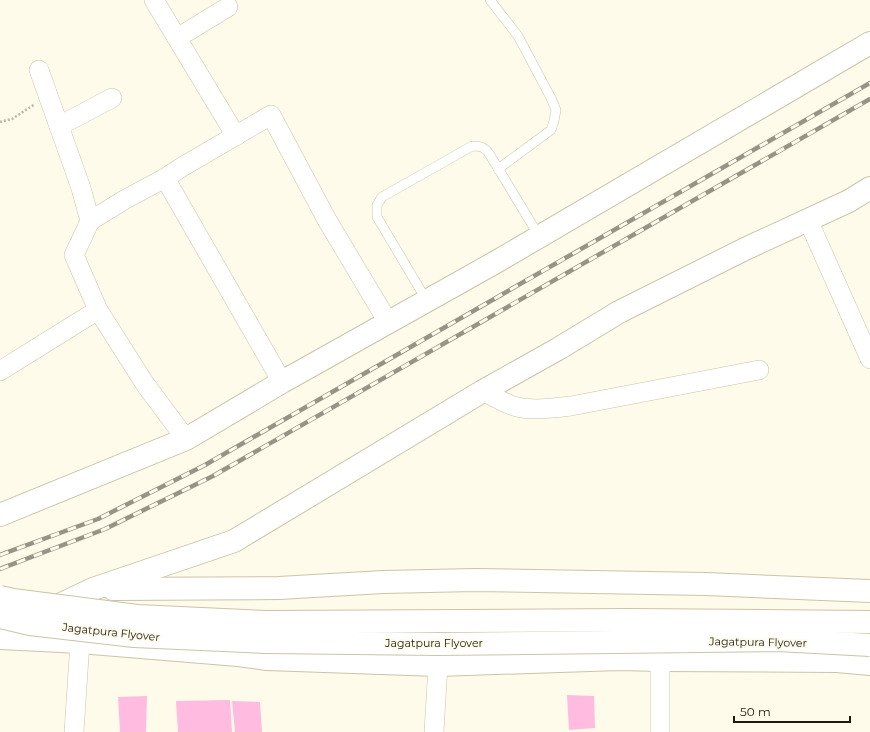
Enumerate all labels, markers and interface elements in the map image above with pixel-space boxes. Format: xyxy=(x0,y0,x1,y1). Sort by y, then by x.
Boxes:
street label: Jagatpura Flyover xyxy=(61,620,160,644)
street label: Jagatpura Flyover xyxy=(708,634,807,650)
street label: Jagatpura Flyover xyxy=(384,636,483,650)
scale bar xyxy=(734,698,850,724)
text: 50 m xyxy=(740,704,771,719)

